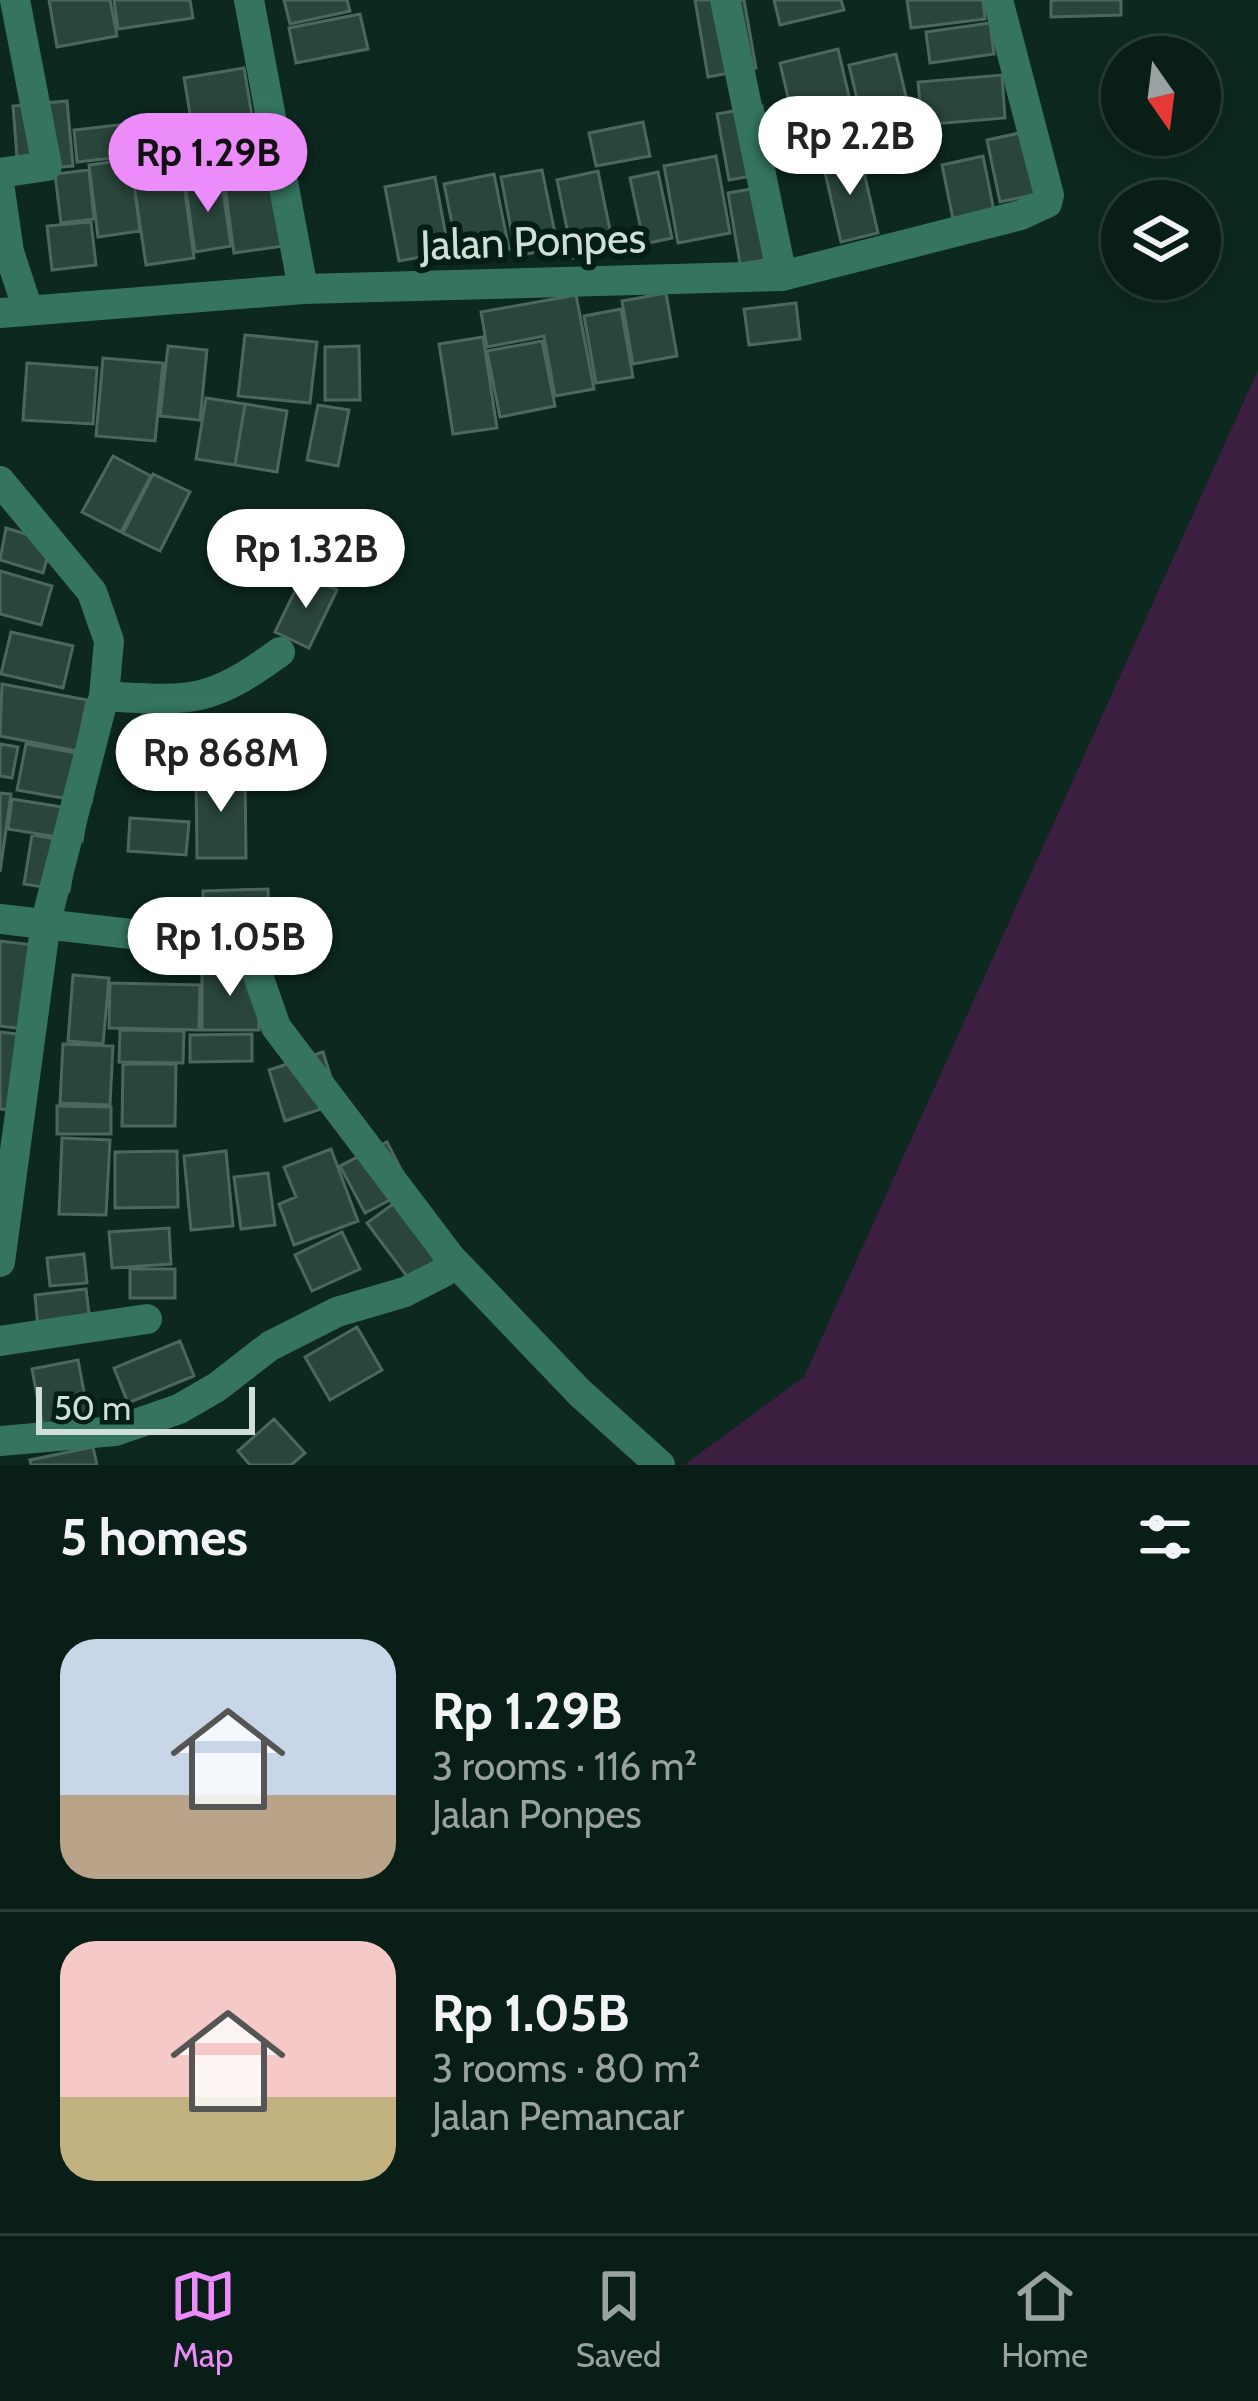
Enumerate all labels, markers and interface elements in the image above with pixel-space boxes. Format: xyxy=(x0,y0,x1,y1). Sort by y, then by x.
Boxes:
north arrow xyxy=(1101,36,1221,156)
map controls xyxy=(1101,36,1221,300)
pin: Rp 2.2B xyxy=(739,96,961,198)
text: Rp 2.2B xyxy=(785,111,915,159)
pin: Rp 1.29B xyxy=(84,113,332,215)
text: Rp 1.29B xyxy=(135,128,281,176)
button: layers xyxy=(1101,180,1221,300)
street label: Jalan Ponpes xyxy=(418,211,647,271)
pin: Rp 1.32B xyxy=(182,509,430,611)
text: Rp 1.32B xyxy=(234,524,378,572)
pin: Rp 868M xyxy=(110,713,332,815)
text: Rp 868M xyxy=(143,728,299,776)
pin: Rp 1.05B xyxy=(106,897,354,999)
text: Rp 1.05B xyxy=(155,912,305,960)
scale bar xyxy=(36,1381,255,1434)
text: 50 m xyxy=(54,1388,131,1428)
icon: filters xyxy=(1132,1504,1198,1570)
text: 5 homes xyxy=(60,1506,248,1568)
text: Rp 1.29B xyxy=(432,1680,622,1742)
icon: home xyxy=(156,1687,300,1831)
text: 3 rooms · 116 m² xyxy=(432,1742,697,1790)
text: Jalan Ponpes xyxy=(432,1790,642,1838)
text: Rp 1.05B xyxy=(432,1982,629,2044)
icon: home xyxy=(156,1989,300,2133)
text: 3 rooms · 80 m² xyxy=(432,2044,701,2092)
text: Jalan Pemancar xyxy=(432,2092,684,2140)
tab: Map xyxy=(170,2263,236,2375)
tab: Saved xyxy=(576,2263,661,2375)
tab: Home xyxy=(1001,2263,1088,2375)

